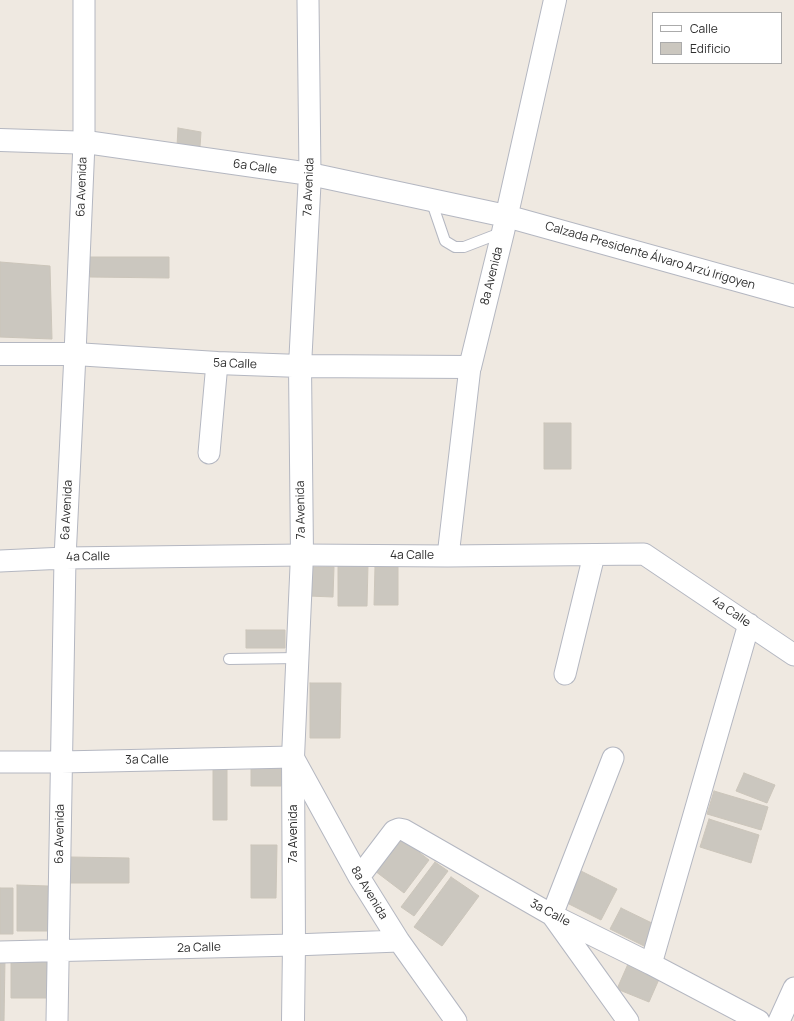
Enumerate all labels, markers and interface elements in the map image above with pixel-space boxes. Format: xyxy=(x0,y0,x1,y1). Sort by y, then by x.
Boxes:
legend xyxy=(652,12,782,64)
text: Calle xyxy=(690,20,718,37)
text: Edificio xyxy=(690,40,730,57)
street label: 6a Avenida xyxy=(74,157,90,217)
street label: 6a Calle xyxy=(232,157,278,177)
street label: 7a Avenida xyxy=(301,157,317,217)
street label: Calzada Presidente Álvaro Arzú Irigoyen xyxy=(543,219,757,293)
street label: 8a Avenida xyxy=(478,245,506,307)
street label: 5a Calle xyxy=(213,356,257,372)
street label: 6a Avenida xyxy=(58,480,76,540)
street label: 7a Avenida xyxy=(293,481,309,539)
street label: 4a Calle xyxy=(66,549,110,565)
street label: 4a Calle xyxy=(390,549,434,563)
street label: 4a Calle xyxy=(709,594,753,630)
street label: 3a Calle xyxy=(125,752,169,768)
street label: 6a Avenida xyxy=(52,804,68,864)
street label: 7a Avenida xyxy=(287,805,301,863)
street label: 8a Avenida xyxy=(347,864,391,922)
street label: 3a Calle xyxy=(527,896,573,930)
street label: 2a Calle xyxy=(177,940,221,956)

